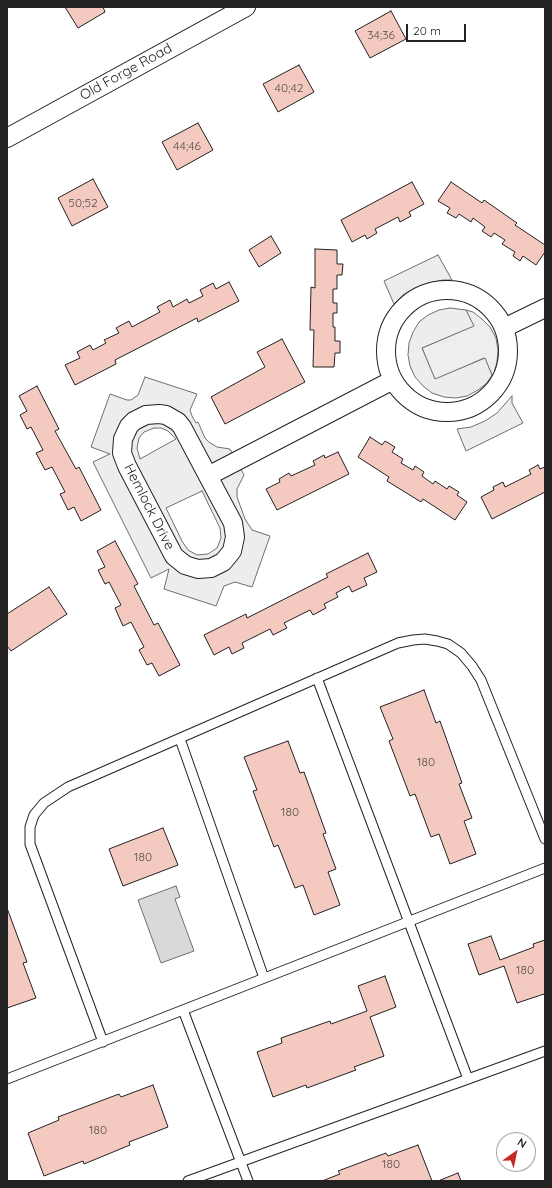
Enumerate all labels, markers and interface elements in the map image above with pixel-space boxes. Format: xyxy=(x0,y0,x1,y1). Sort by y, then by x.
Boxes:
scale bar xyxy=(408,16,468,42)
text: 20 m xyxy=(413,23,441,38)
house number: 34;36 xyxy=(367,28,395,42)
street label: Old Forge Road xyxy=(77,40,175,104)
house number: 40;42 xyxy=(275,81,303,95)
house number: 44;46 xyxy=(173,139,201,153)
house number: 50;52 xyxy=(68,196,98,210)
street label: Hemlock Drive xyxy=(120,461,178,553)
house number: 180 xyxy=(417,755,435,769)
house number: 180 xyxy=(281,805,299,819)
house number: 180 xyxy=(134,850,152,864)
house number: 180 xyxy=(516,963,534,977)
house number: 180 xyxy=(89,1123,107,1137)
north arrow xyxy=(496,1132,536,1172)
text: N xyxy=(515,1135,529,1151)
house number: 180 xyxy=(382,1157,400,1171)

